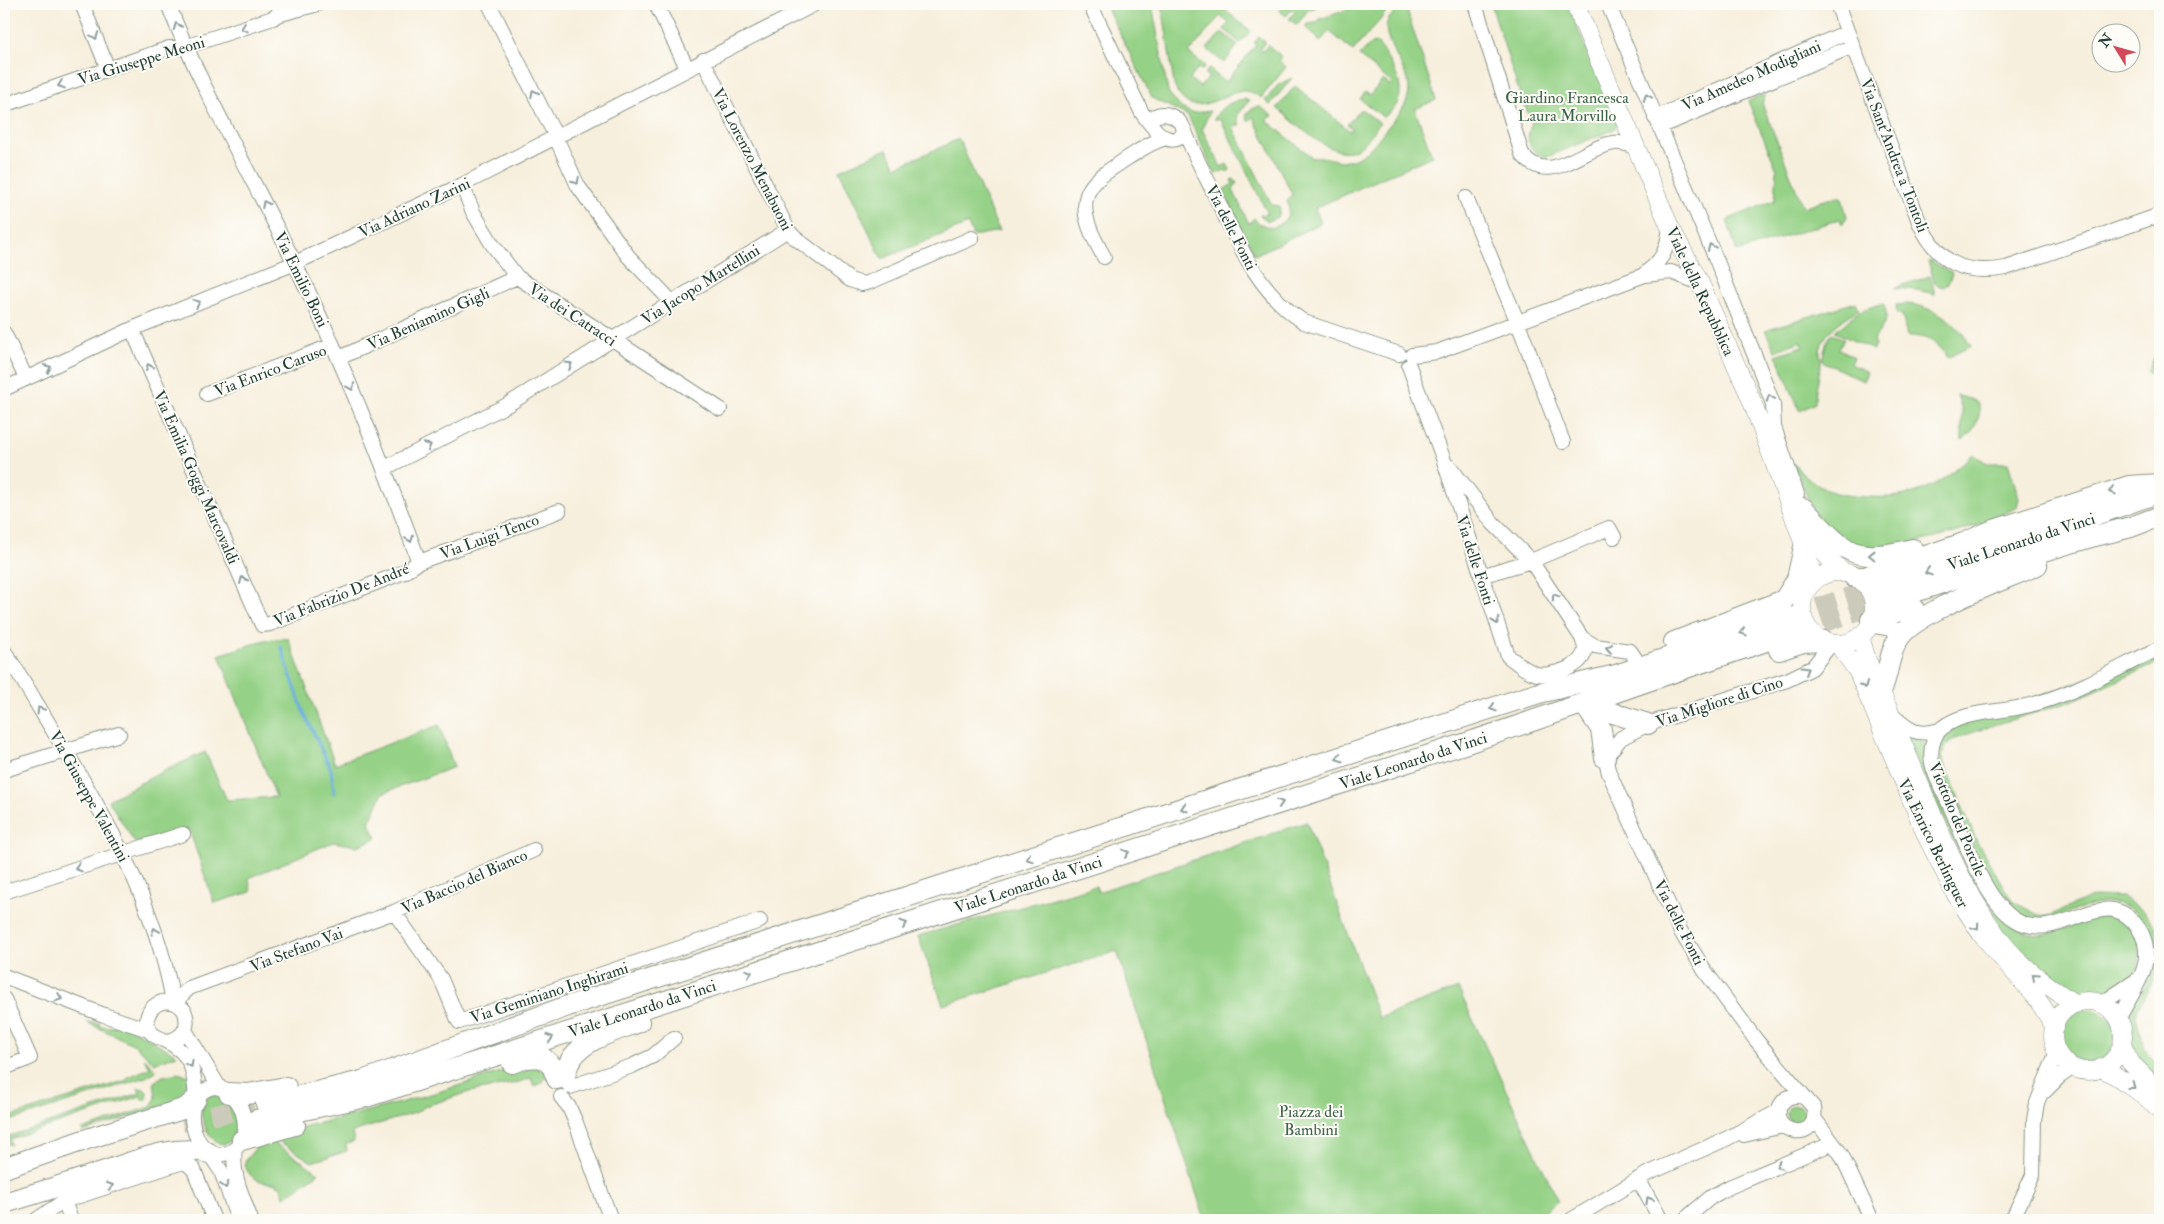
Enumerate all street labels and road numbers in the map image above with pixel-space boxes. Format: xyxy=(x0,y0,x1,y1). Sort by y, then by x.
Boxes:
street label: Via Giuseppe Meoni xyxy=(75,32,208,91)
street label: Via Amedeo Modigliani xyxy=(1679,36,1824,116)
street label: Via Sant'Andrea a Tontoli xyxy=(1855,76,1933,235)
street label: Via Lorenzo Menabuoni xyxy=(707,85,797,234)
street label: Via Adriano Zarini xyxy=(355,173,473,243)
street label: Via delle Fonti xyxy=(1201,181,1261,274)
street label: Viale della Repubblica xyxy=(1661,224,1739,360)
street label: Via Emilio Boni xyxy=(269,228,333,330)
street label: Via Jacopo Martellini xyxy=(637,240,764,330)
street label: Via dei Catracci xyxy=(525,279,620,351)
street label: Via Beniamino Gigli xyxy=(364,283,493,355)
street label: Via Enrico Caruso xyxy=(211,340,330,402)
street label: Via Emilia Goggi Marcovaldi xyxy=(149,388,243,567)
street label: Viale Leonardo da Vinci xyxy=(1945,509,2098,575)
street label: Via Luigi Tenco xyxy=(437,510,542,564)
street label: Via delle Fonti xyxy=(1451,513,1499,608)
street label: Via Fabrizio De André xyxy=(271,558,412,631)
street label: Via Migliore di Cino xyxy=(1653,672,1786,732)
street label: Via Giuseppe Valentini xyxy=(44,727,134,866)
street label: Viale Leonardo da Vinci xyxy=(1337,728,1490,794)
street label: Viottolo del Porcile xyxy=(1924,759,1990,880)
street label: Via Enrico Berlinguer xyxy=(1893,775,1973,911)
street label: Via Baccio del Bianco xyxy=(398,845,531,919)
street label: Viale Leonardo da Vinci xyxy=(952,852,1105,918)
street label: Via delle Fonti xyxy=(1649,876,1709,969)
street label: Via Stefano Vai xyxy=(247,923,346,977)
street label: Via Geminiano Inghirami xyxy=(468,958,631,1028)
street label: Viale Leonardo da Vinci xyxy=(566,976,719,1042)

